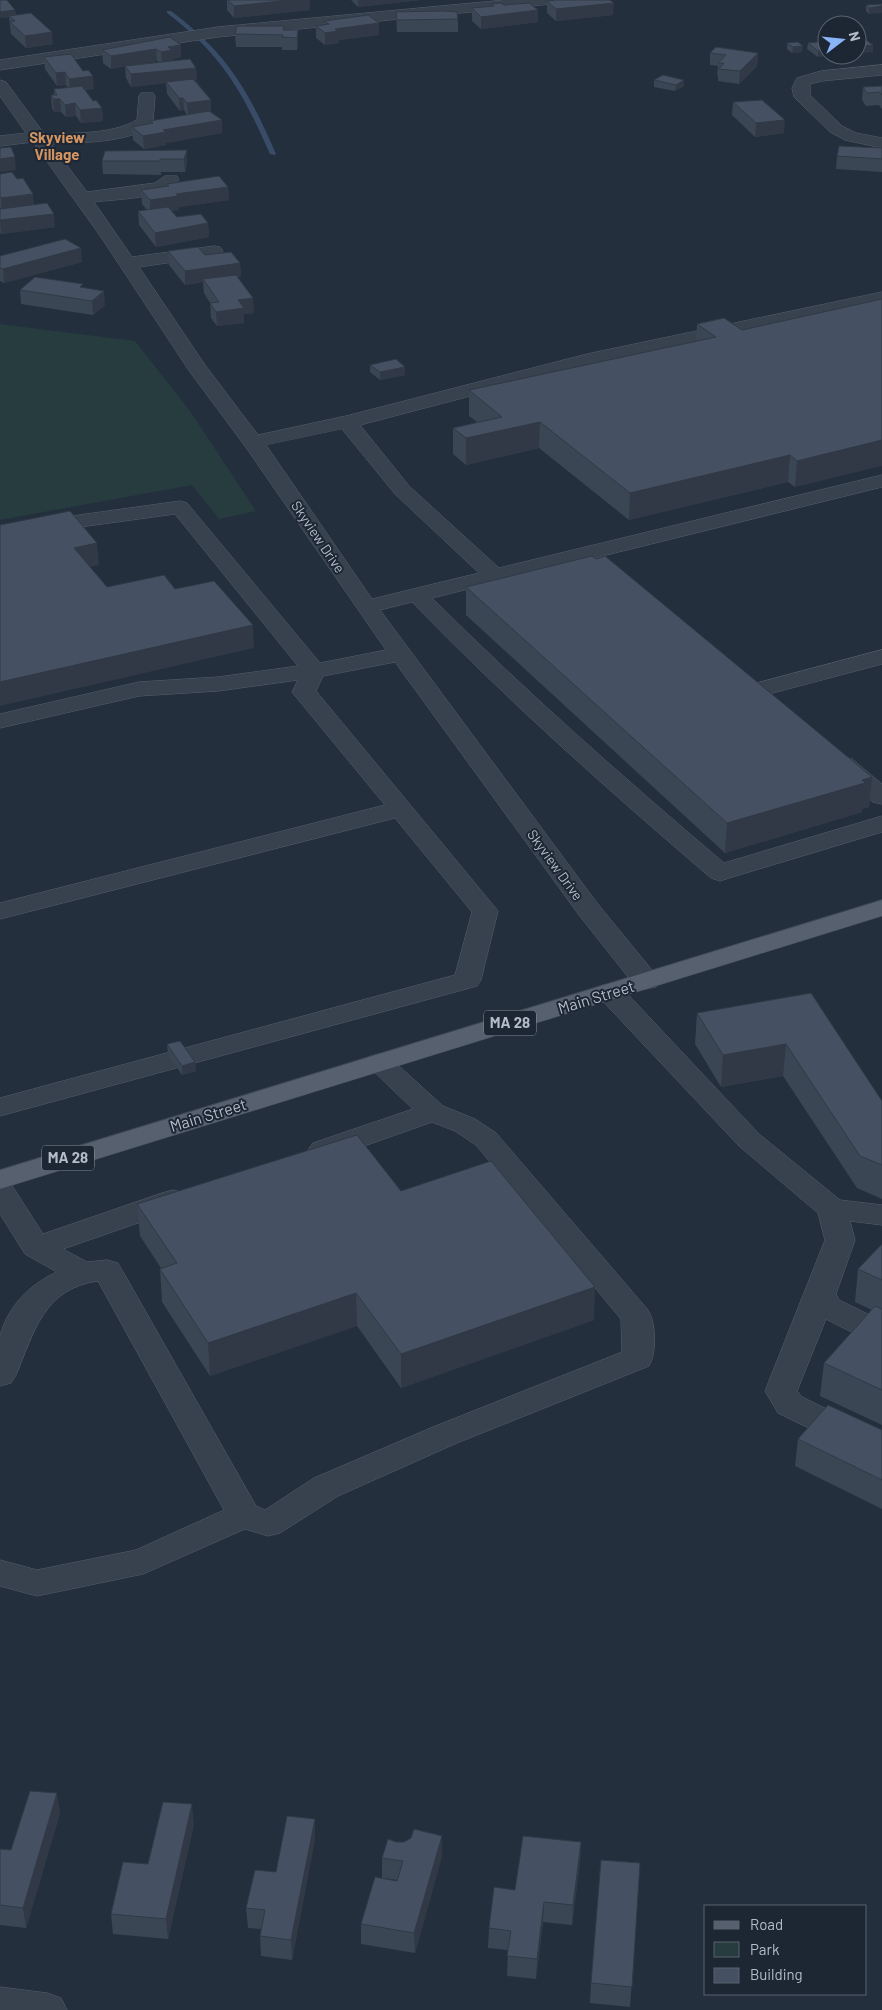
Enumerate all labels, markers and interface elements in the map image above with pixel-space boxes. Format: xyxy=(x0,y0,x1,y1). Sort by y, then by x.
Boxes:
north arrow xyxy=(817,15,867,65)
text: N xyxy=(846,29,864,43)
district label: Skyview Village xyxy=(29,128,85,163)
street label: Skyview Drive xyxy=(288,497,349,576)
street label: Skyview Drive xyxy=(524,826,587,903)
street label: Main Street xyxy=(555,976,637,1017)
road number: MA 28 xyxy=(484,1010,536,1036)
street label: Main Street xyxy=(167,1094,249,1135)
road number: MA 28 xyxy=(42,1146,94,1170)
legend xyxy=(704,1905,867,1995)
text: Road xyxy=(750,1915,783,1933)
text: Park xyxy=(750,1940,780,1958)
text: Building xyxy=(750,1965,803,1983)

